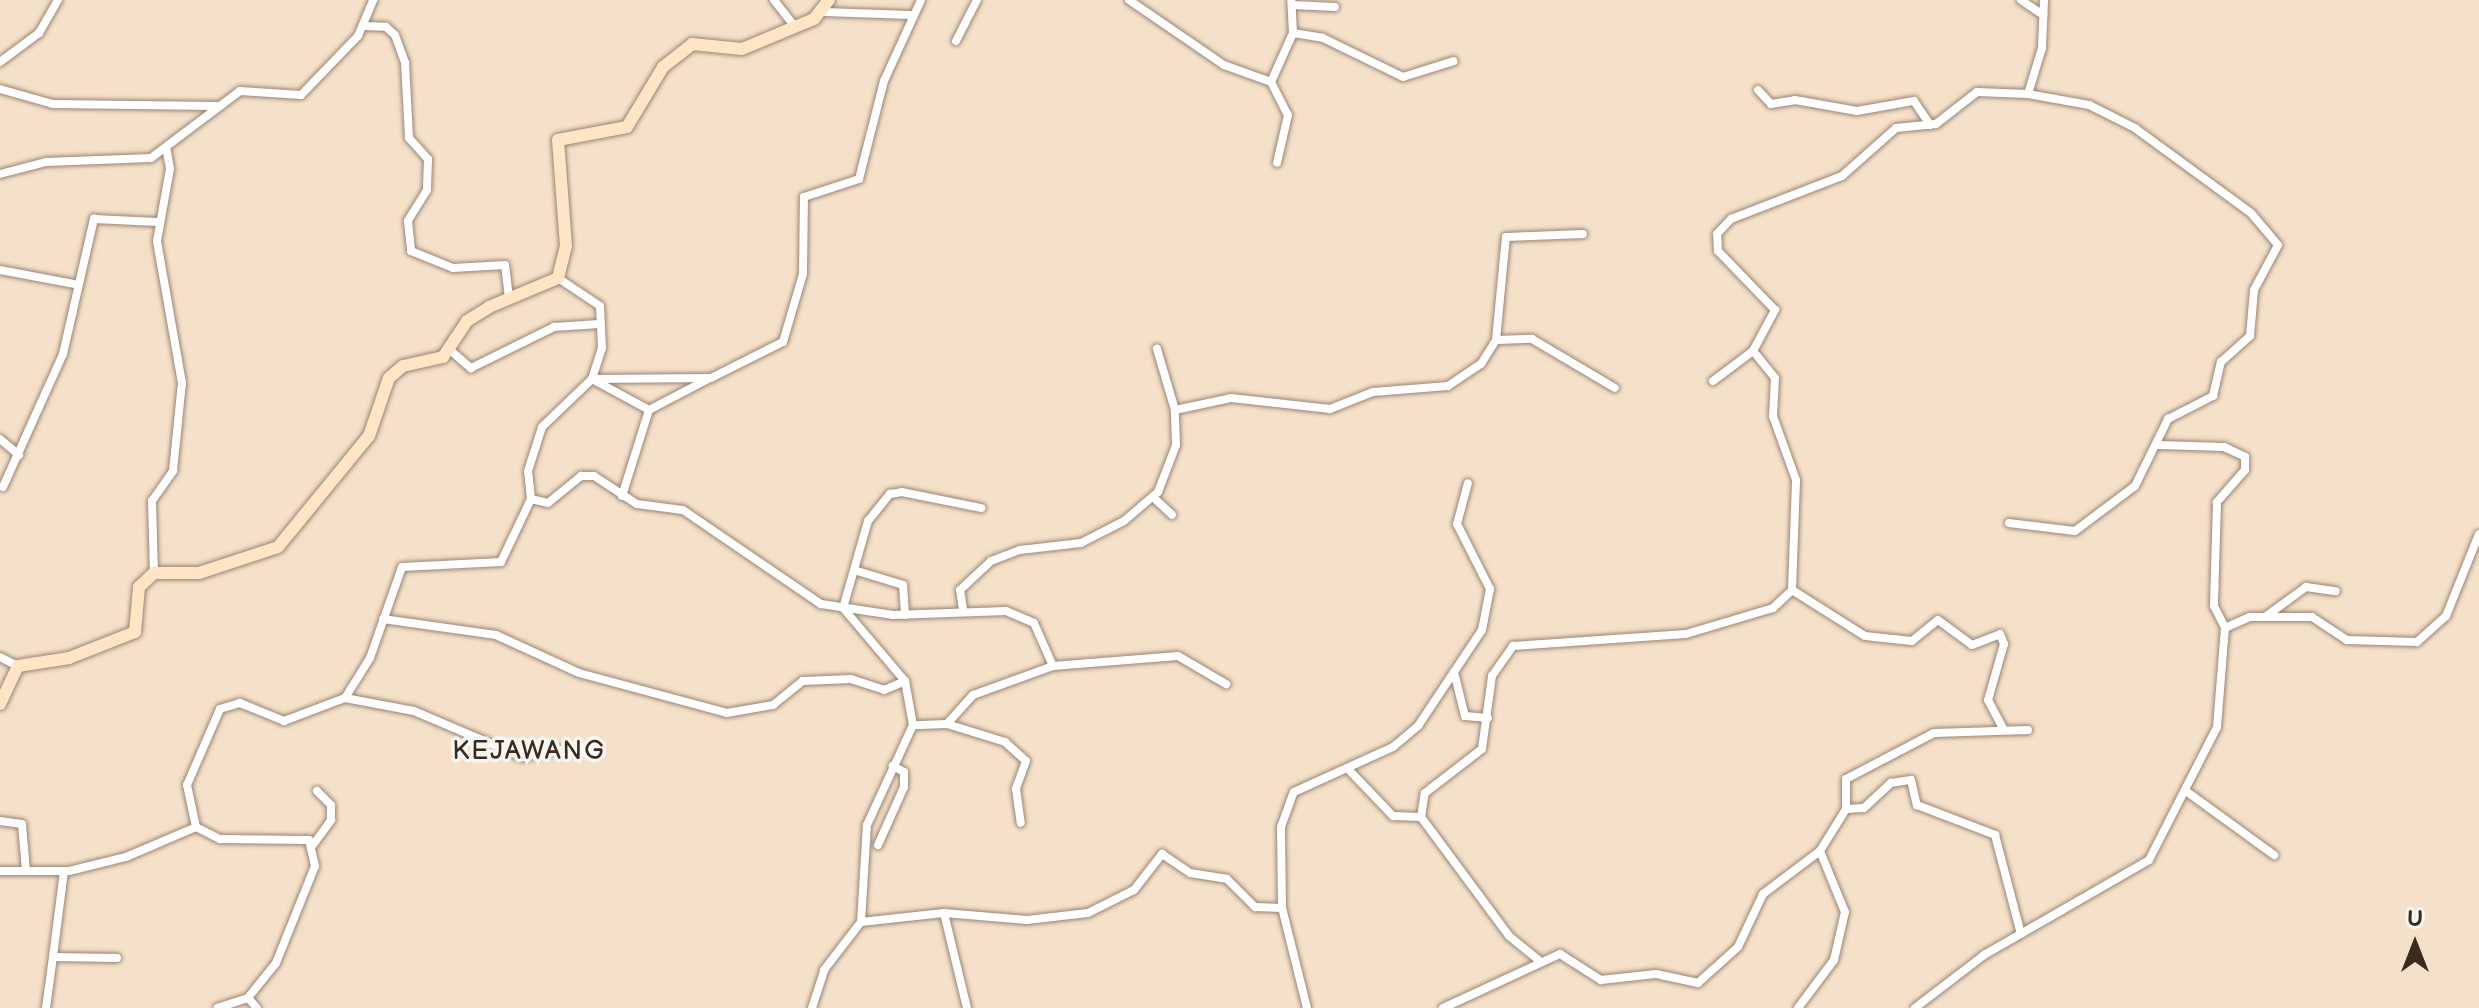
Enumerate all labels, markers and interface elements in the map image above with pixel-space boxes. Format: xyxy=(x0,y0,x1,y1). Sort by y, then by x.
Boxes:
district label: KEJAWANG xyxy=(452,736,606,768)
north arrow xyxy=(2375,904,2455,984)
text: U xyxy=(2407,906,2423,933)

